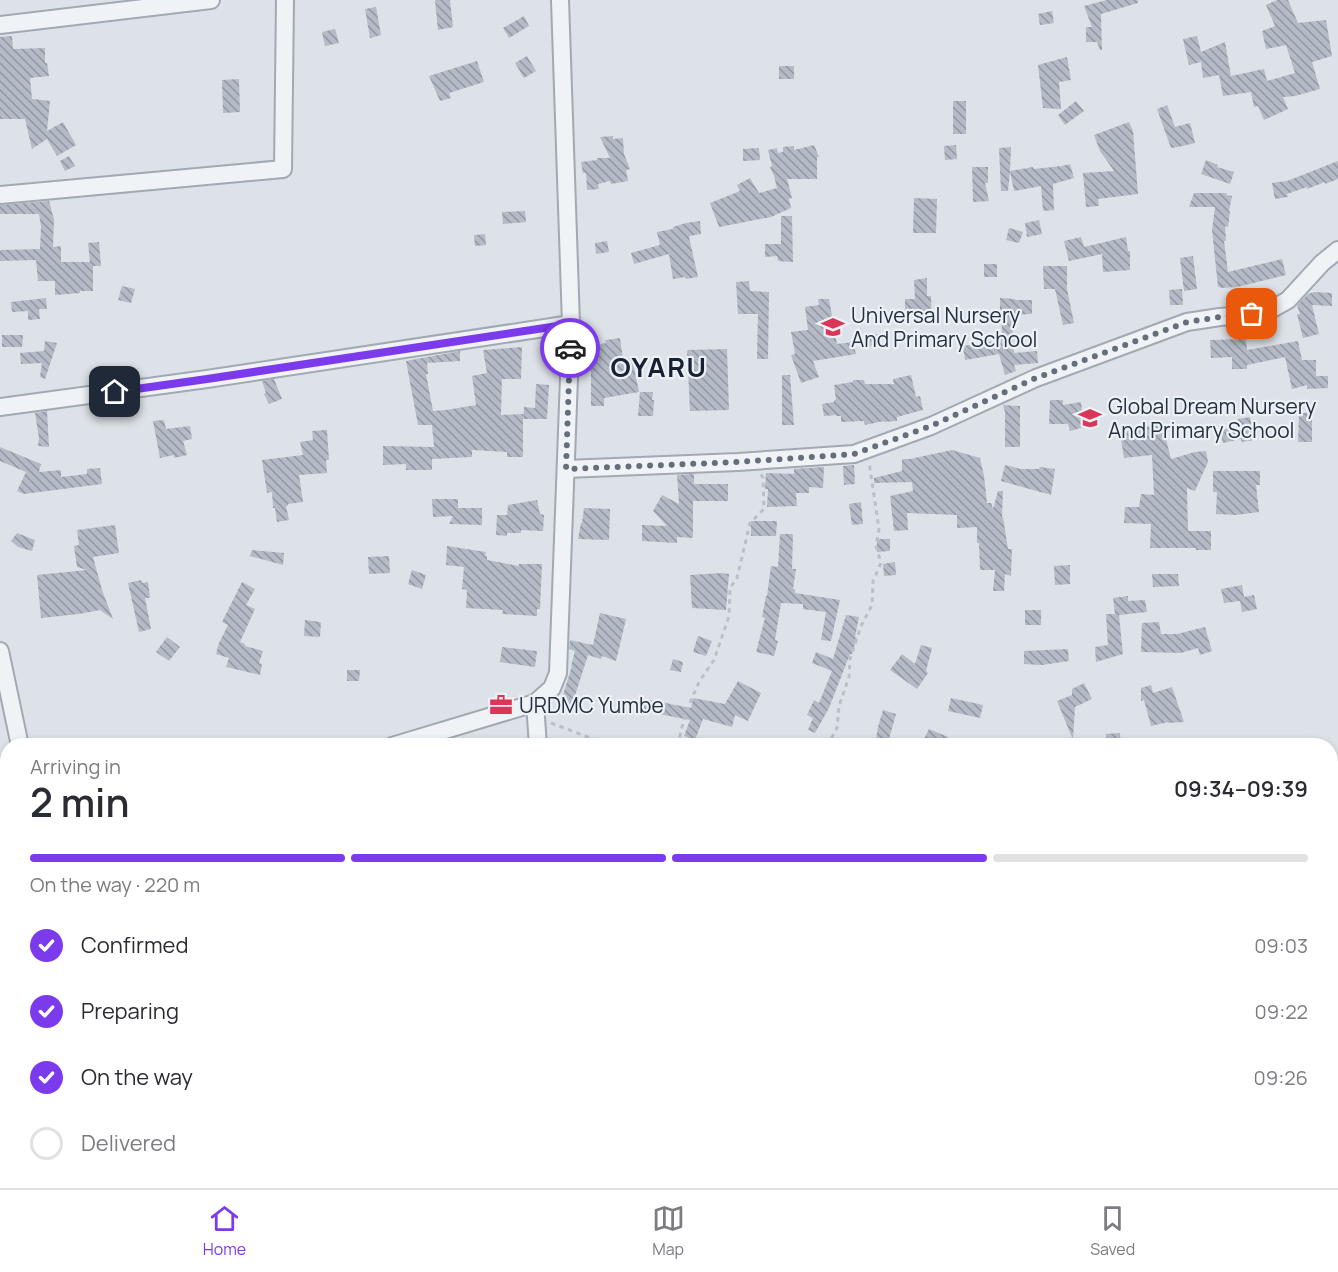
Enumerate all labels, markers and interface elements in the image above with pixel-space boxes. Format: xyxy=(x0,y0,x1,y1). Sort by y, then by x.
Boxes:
pin xyxy=(1226,288,1277,339)
icon: bag xyxy=(1235,297,1268,330)
place label: Universal Nursery And Primary School xyxy=(851,301,1037,353)
school or university icon: Universal Nursery And Primary School xyxy=(820,314,846,340)
courier xyxy=(540,318,600,378)
icon: car xyxy=(554,332,587,365)
district label: OYARU xyxy=(611,348,707,385)
pin xyxy=(89,366,140,417)
icon: home xyxy=(98,375,131,408)
place label: Global Dream Nursery And Primary School xyxy=(1108,392,1316,444)
school or university icon: Global Dream Nursery And Primary School xyxy=(1077,405,1103,431)
place label: URDMC Yumbe xyxy=(519,691,664,719)
office icon: URDMC Yumbe xyxy=(488,692,514,718)
text: Arriving in xyxy=(30,753,121,780)
text: 09:34–09:39 xyxy=(1174,774,1308,804)
text: 2 min xyxy=(30,775,129,829)
text: On the way · 220 m xyxy=(30,871,200,898)
icon: check xyxy=(30,929,63,962)
text: Confirmed xyxy=(81,930,189,960)
text: 09:03 xyxy=(1254,932,1308,959)
icon: check xyxy=(30,995,63,1028)
text: Preparing xyxy=(81,996,179,1026)
text: 09:22 xyxy=(1255,998,1308,1025)
icon: check xyxy=(30,1061,63,1094)
text: On the way xyxy=(81,1062,193,1092)
text: 09:26 xyxy=(1254,1064,1308,1091)
text: Delivered xyxy=(81,1128,176,1158)
tab: Home xyxy=(203,1202,246,1260)
tab: Map xyxy=(652,1202,685,1260)
tab: Saved xyxy=(1090,1202,1135,1260)

